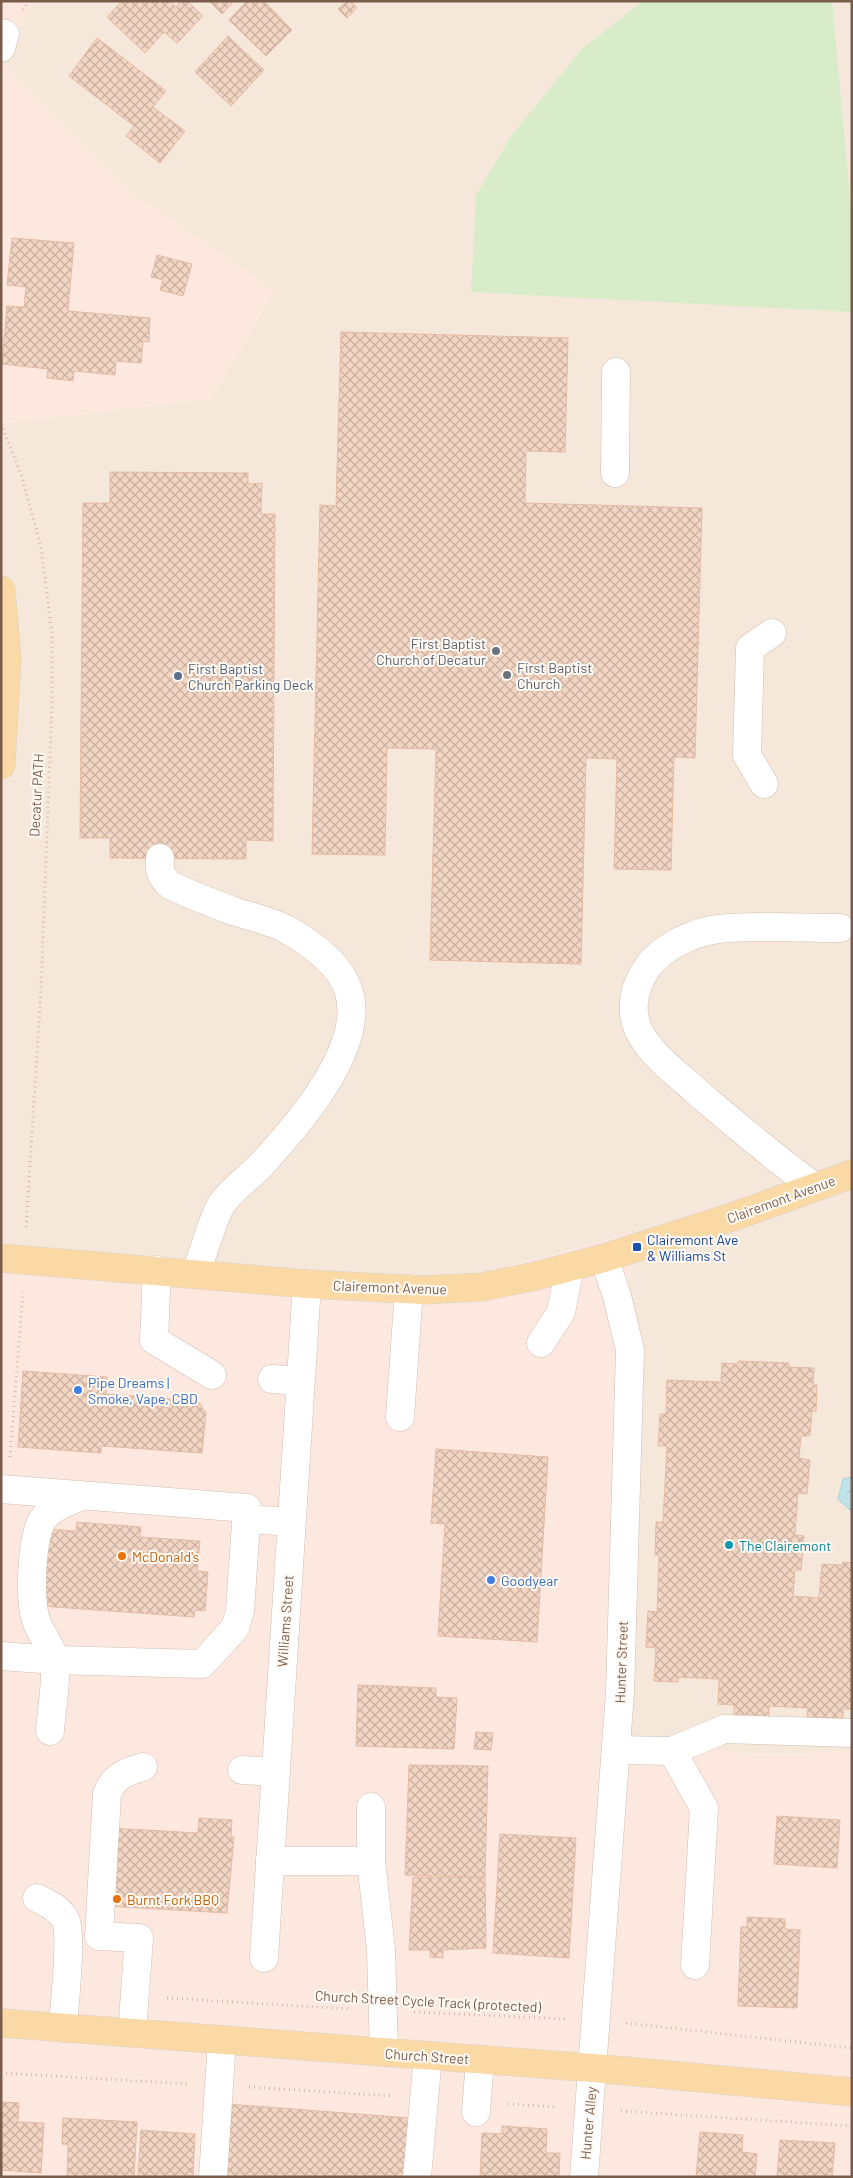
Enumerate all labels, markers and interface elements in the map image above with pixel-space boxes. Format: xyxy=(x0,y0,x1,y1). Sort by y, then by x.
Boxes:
place label: First Baptist Church of Decatur xyxy=(376,635,486,668)
marker: First Baptist Church of Decatur xyxy=(490,645,502,657)
place label: First Baptist Church xyxy=(517,659,592,692)
place label: First Baptist Church Parking Deck xyxy=(188,660,314,693)
marker: First Baptist Church xyxy=(501,669,513,681)
marker: First Baptist Church Parking Deck xyxy=(172,670,184,682)
street label: Decatur PATH xyxy=(25,753,47,837)
street label: Clairemont Avenue xyxy=(725,1172,837,1226)
place label: Clairemont Ave & Williams St xyxy=(647,1231,738,1264)
marker: Clairemont Ave & Williams St xyxy=(631,1241,643,1253)
street label: Clairemont Avenue xyxy=(333,1277,447,1297)
place label: Pipe Dreams | Smoke, Vape, CBD xyxy=(88,1374,198,1407)
marker: Pipe Dreams | Smoke, Vape, CBD xyxy=(72,1384,84,1396)
place label: The Clairemont xyxy=(739,1537,831,1554)
marker: The Clairemont xyxy=(723,1539,735,1551)
place label: McDonald's xyxy=(132,1548,200,1565)
marker: McDonald's xyxy=(116,1550,128,1562)
place label: Goodyear xyxy=(501,1572,558,1589)
street label: Williams Street xyxy=(273,1574,297,1668)
marker: Goodyear xyxy=(485,1574,497,1586)
street label: Hunter Street xyxy=(611,1620,631,1704)
place label: Burnt Fork BBQ xyxy=(127,1891,219,1908)
marker: Burnt Fork BBQ xyxy=(111,1893,123,1905)
street label: Church Street Cycle Track (protected) xyxy=(314,1987,542,2015)
street label: Church Street xyxy=(384,2045,470,2067)
street label: Hunter Alley xyxy=(576,2085,600,2160)

